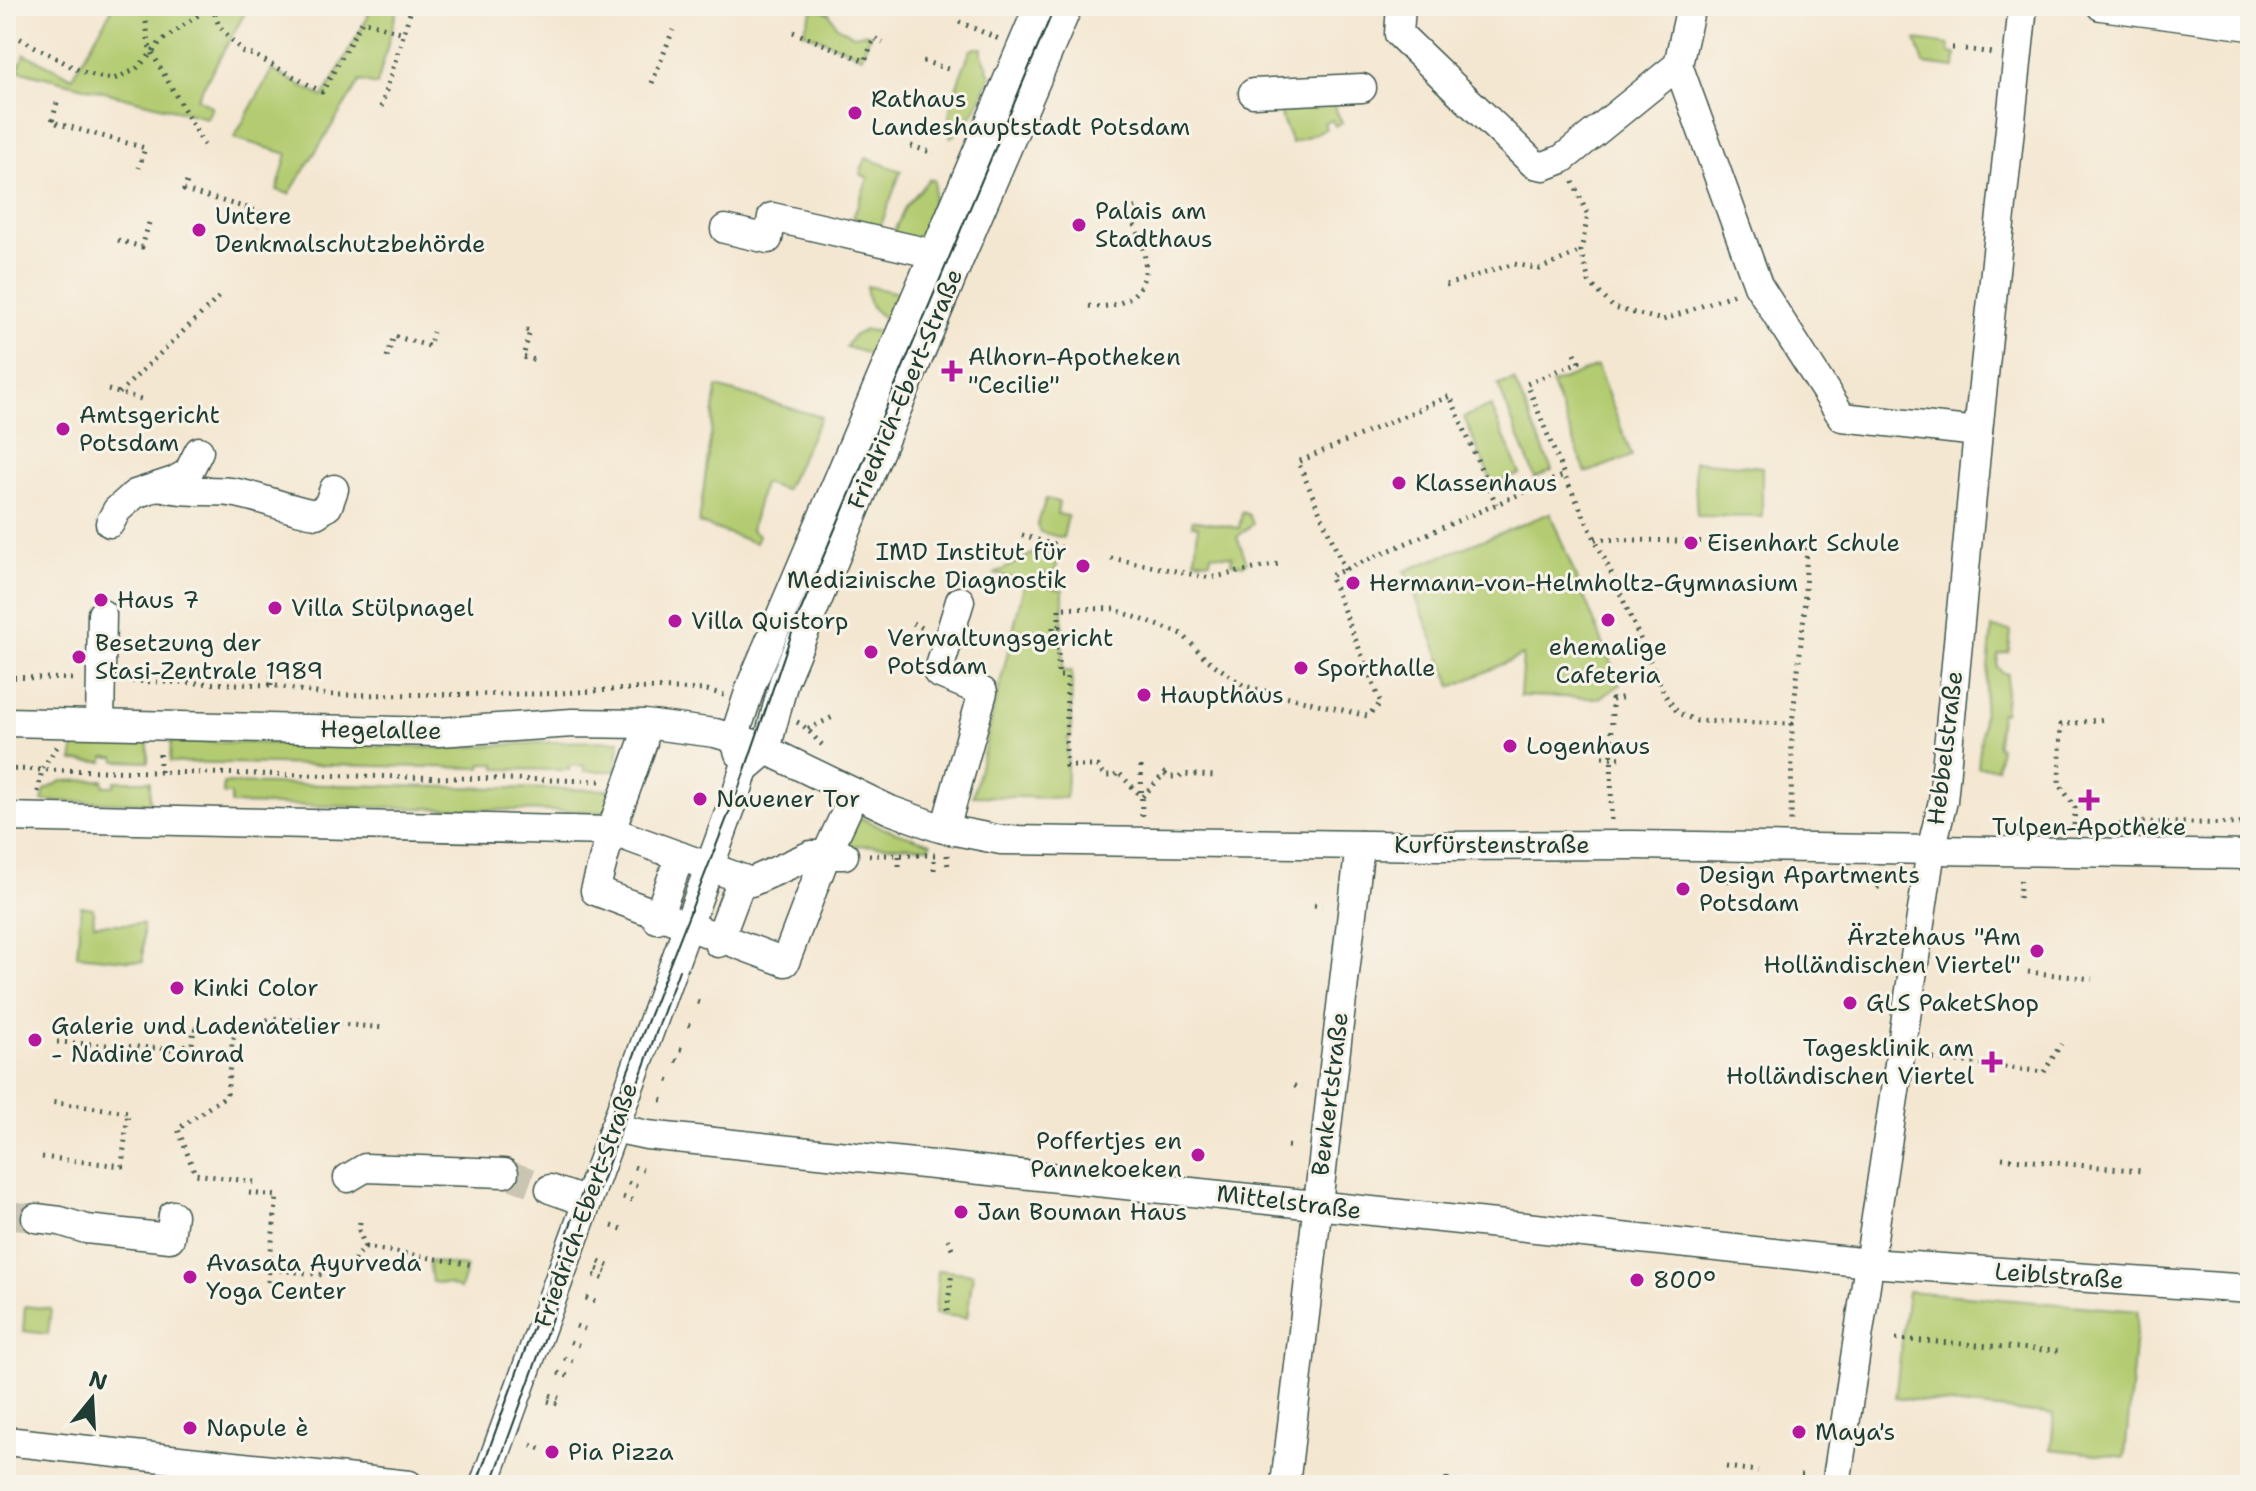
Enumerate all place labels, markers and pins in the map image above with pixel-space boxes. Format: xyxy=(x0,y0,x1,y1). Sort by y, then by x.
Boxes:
place label: Rathaus Landeshauptstadt Potsdam xyxy=(871,83,1190,143)
marker: Rathaus Landeshauptstadt Potsdam xyxy=(846,104,864,122)
place label: Palais am Stadthaus xyxy=(1095,195,1213,255)
place label: Untere Denkmalschutzbehörde xyxy=(215,200,486,260)
marker: Palais am Stadthaus xyxy=(1070,216,1088,234)
marker: Untere Denkmalschutzbehörde xyxy=(190,221,208,239)
place label: Alhorn-Apotheken "Cecilie" xyxy=(968,341,1181,401)
marker: Alhorn-Apotheken "Cecilie" xyxy=(943,362,961,380)
place label: Amtsgericht Potsdam xyxy=(79,399,220,459)
marker: Amtsgericht Potsdam xyxy=(54,420,72,438)
place label: Klassenhaus xyxy=(1415,467,1558,499)
marker: Klassenhaus xyxy=(1390,474,1408,492)
place label: Eisenhart Schule xyxy=(1707,527,1900,559)
marker: Eisenhart Schule xyxy=(1682,534,1700,552)
place label: IMD Institut für Medizinische Diagnostik xyxy=(787,536,1067,596)
marker: IMD Institut für Medizinische Diagnostik xyxy=(1074,557,1092,575)
place label: Hermann-von-Helmholtz-Gymnasium xyxy=(1369,567,1798,599)
marker: Hermann-von-Helmholtz-Gymnasium xyxy=(1344,574,1362,592)
place label: Haus 7 xyxy=(117,584,199,616)
marker: Haus 7 xyxy=(92,591,110,609)
place label: Villa Stülpnagel xyxy=(291,592,474,624)
marker: Villa Stülpnagel xyxy=(266,599,284,617)
place label: Villa Quistorp xyxy=(691,605,848,637)
marker: ehemalige Cafeteria xyxy=(1599,611,1617,629)
marker: Villa Quistorp xyxy=(666,612,684,630)
place label: Verwaltungsgericht Potsdam xyxy=(887,622,1113,682)
place label: Besetzung der Stasi-Zentrale 1989 xyxy=(95,627,323,687)
place label: ehemalige Cafeteria xyxy=(1549,631,1667,691)
marker: Verwaltungsgericht Potsdam xyxy=(862,643,880,661)
marker: Besetzung der Stasi-Zentrale 1989 xyxy=(70,648,88,666)
place label: Sporthalle xyxy=(1317,652,1436,684)
marker: Sporthalle xyxy=(1292,659,1310,677)
place label: Haupthaus xyxy=(1160,679,1284,711)
marker: Haupthaus xyxy=(1135,686,1153,704)
place label: Logenhaus xyxy=(1526,730,1650,762)
marker: Logenhaus xyxy=(1501,737,1519,755)
place label: Nauener Tor xyxy=(716,783,860,815)
marker: Nauener Tor xyxy=(691,790,709,808)
marker: Tulpen-Apotheke xyxy=(2080,791,2098,809)
place label: Tulpen-Apotheke xyxy=(1992,811,2186,843)
place label: Design Apartments Potsdam xyxy=(1699,859,1920,919)
marker: Design Apartments Potsdam xyxy=(1674,880,1692,898)
place label: Ärztehaus "Am Holländischen Viertel" xyxy=(1763,921,2021,981)
marker: Ärztehaus "Am Holländischen Viertel" xyxy=(2028,942,2046,960)
place label: Kinki Color xyxy=(193,972,319,1004)
marker: Kinki Color xyxy=(168,979,186,997)
place label: GLS PaketShop xyxy=(1866,987,2039,1019)
marker: GLS PaketShop xyxy=(1841,994,1859,1012)
place label: Galerie und Ladenatelier - Nadine Conrad xyxy=(51,1010,341,1070)
marker: Galerie und Ladenatelier - Nadine Conrad xyxy=(26,1031,44,1049)
place label: Tagesklinik am Holländischen Viertel xyxy=(1726,1032,1975,1092)
marker: Tagesklinik am Holländischen Viertel xyxy=(1981,1051,2003,1073)
place label: Poffertjes en Pannekoeken xyxy=(1030,1125,1182,1185)
marker: Poffertjes en Pannekoeken xyxy=(1189,1146,1207,1164)
place label: Jan Bouman Haus xyxy=(977,1196,1187,1228)
marker: Jan Bouman Haus xyxy=(952,1203,970,1221)
place label: Avasata Ayurveda Yoga Center xyxy=(206,1247,422,1307)
place label: 800° xyxy=(1653,1264,1716,1296)
marker: Avasata Ayurveda Yoga Center xyxy=(181,1268,199,1286)
marker: 800° xyxy=(1628,1271,1646,1289)
place label: Napule è xyxy=(206,1412,309,1444)
place label: Maya's xyxy=(1815,1416,1895,1448)
marker: Napule è xyxy=(181,1419,199,1437)
marker: Maya's xyxy=(1790,1423,1808,1441)
place label: Pia Pizza xyxy=(568,1436,674,1468)
marker: Pia Pizza xyxy=(543,1443,561,1461)

